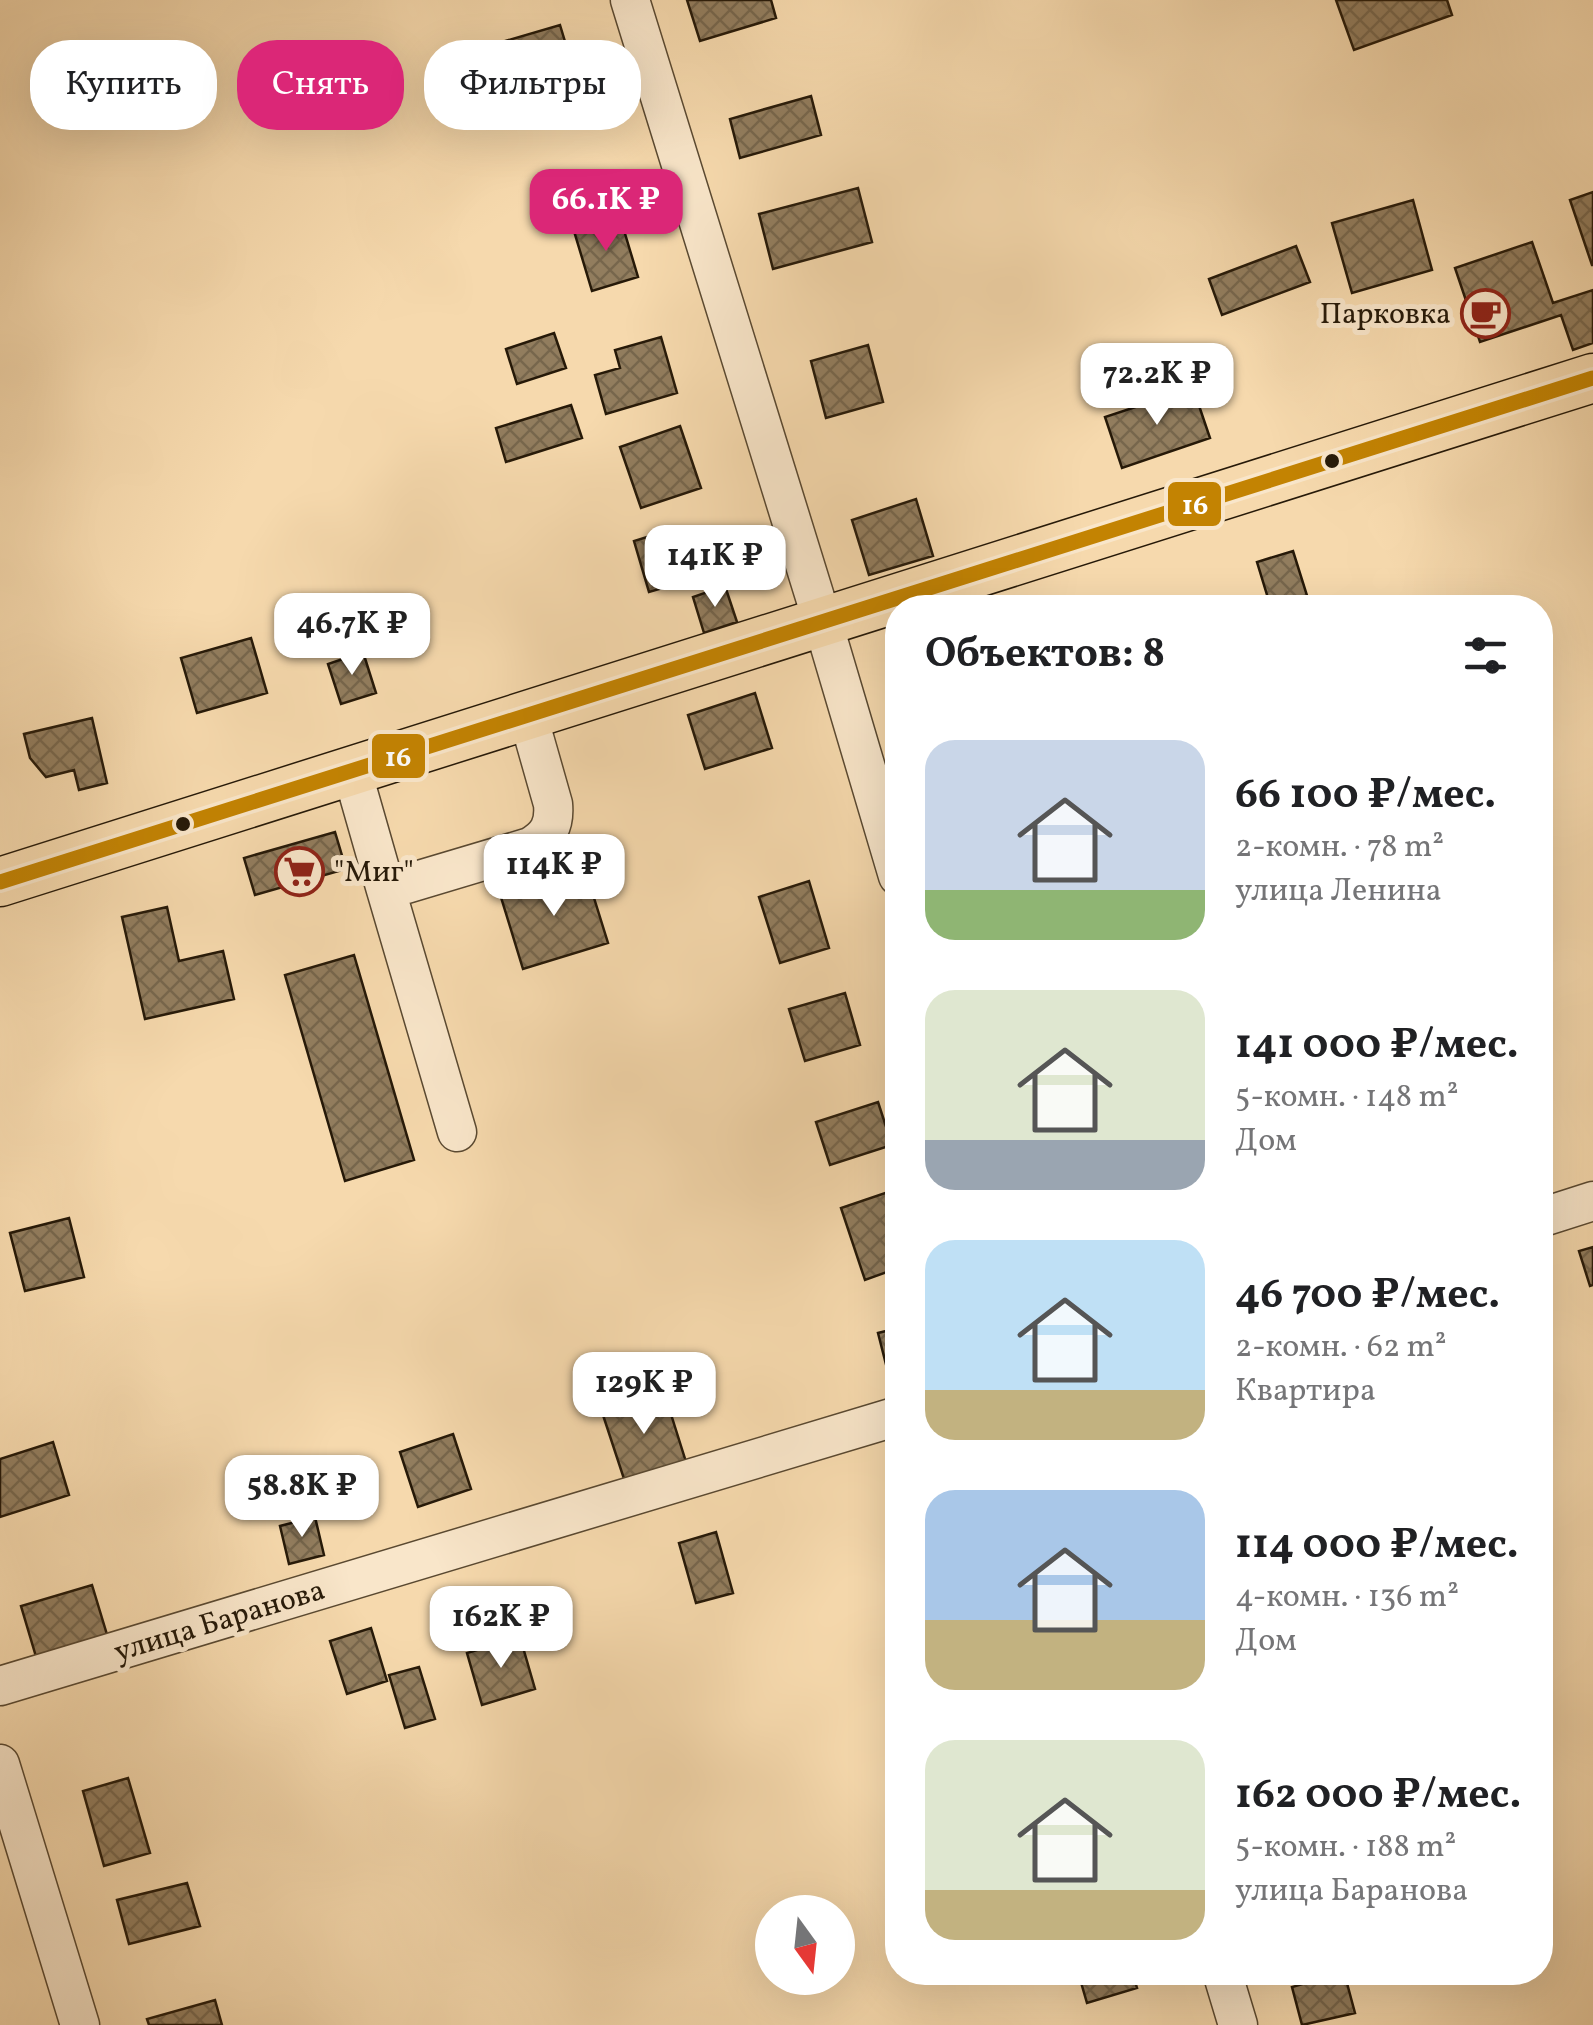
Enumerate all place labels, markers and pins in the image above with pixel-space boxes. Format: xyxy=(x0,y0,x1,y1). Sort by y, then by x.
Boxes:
pin: 66.1K ₽ xyxy=(514,169,698,254)
cafe icon: Парковка xyxy=(1460,287,1512,339)
place label: Парковка xyxy=(1320,294,1451,336)
pin: 72.2K ₽ xyxy=(1065,343,1249,428)
unlabelled marker xyxy=(1322,451,1342,471)
pin: 141K ₽ xyxy=(634,525,796,610)
pin: 46.7K ₽ xyxy=(260,593,444,678)
unlabelled marker xyxy=(173,814,193,834)
pin: 114K ₽ xyxy=(473,834,635,919)
supermarket icon: "Миг" xyxy=(273,845,325,897)
place label: "Миг" xyxy=(334,852,414,894)
pin: 129K ₽ xyxy=(563,1352,725,1437)
pin: 58.8K ₽ xyxy=(210,1455,394,1540)
pin: 162K ₽ xyxy=(420,1586,582,1671)

